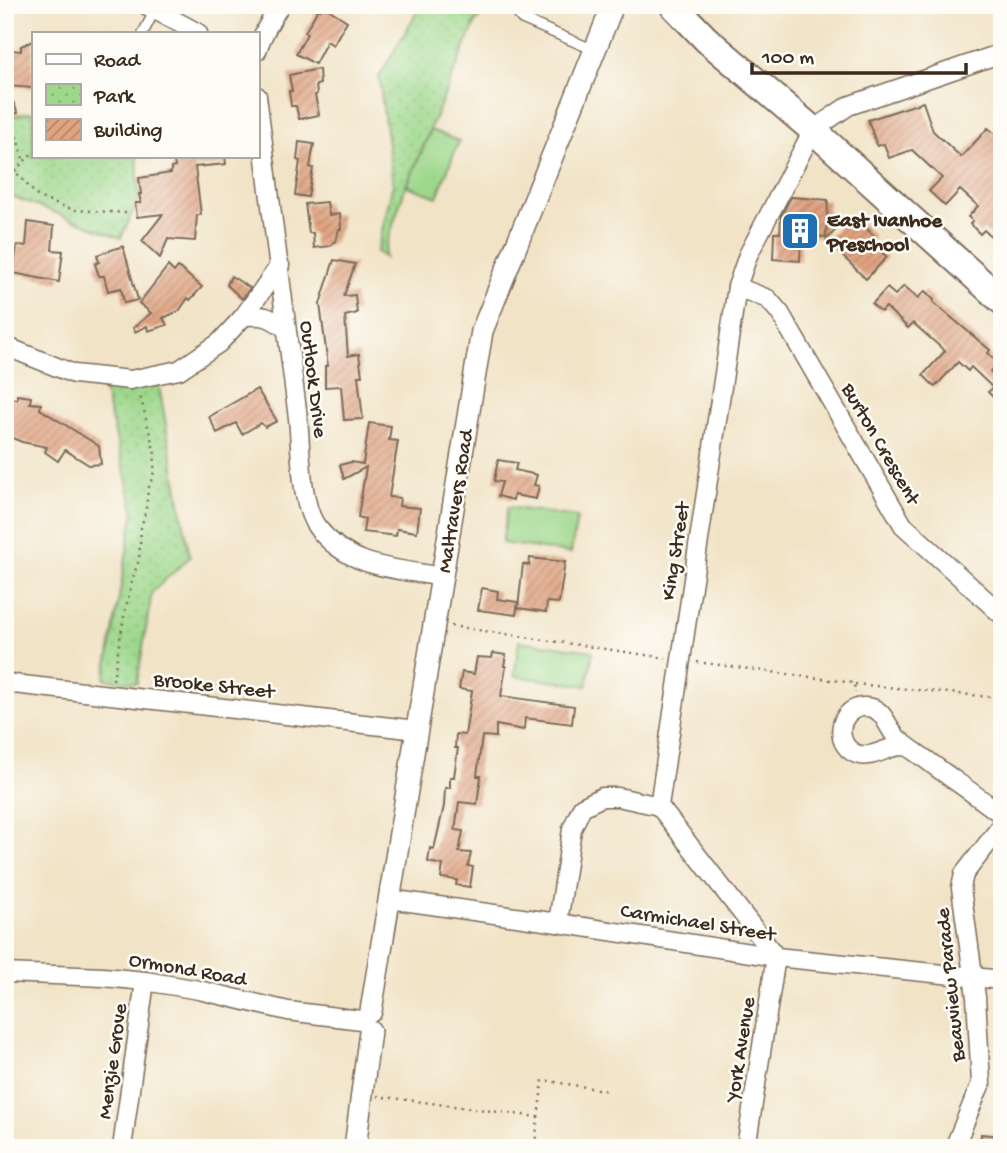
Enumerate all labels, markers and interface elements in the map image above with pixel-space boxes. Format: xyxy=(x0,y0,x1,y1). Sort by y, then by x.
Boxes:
legend xyxy=(32,32,259,158)
scale bar xyxy=(752,32,965,76)
text: 100 m xyxy=(761,47,814,72)
text: Road xyxy=(94,50,142,75)
text: Park xyxy=(93,86,137,111)
text: Building xyxy=(93,120,163,145)
building icon: East Ivanhoe Preschool xyxy=(779,210,821,252)
place label: East Ivanhoe Preschool xyxy=(826,210,943,259)
street label: Outlook Drive xyxy=(292,320,331,440)
street label: Burton Crescent xyxy=(834,379,925,512)
street label: Maltravers Road xyxy=(434,426,481,575)
street label: King Street xyxy=(657,498,698,602)
street label: Brooke Street xyxy=(151,669,278,706)
street label: Carmichael Street xyxy=(618,900,779,949)
street label: Beauview Parade xyxy=(932,905,973,1064)
street label: Ormond Road xyxy=(127,949,250,994)
street label: York Avenue xyxy=(722,994,763,1106)
street label: Menzie Grove xyxy=(94,1001,135,1121)

